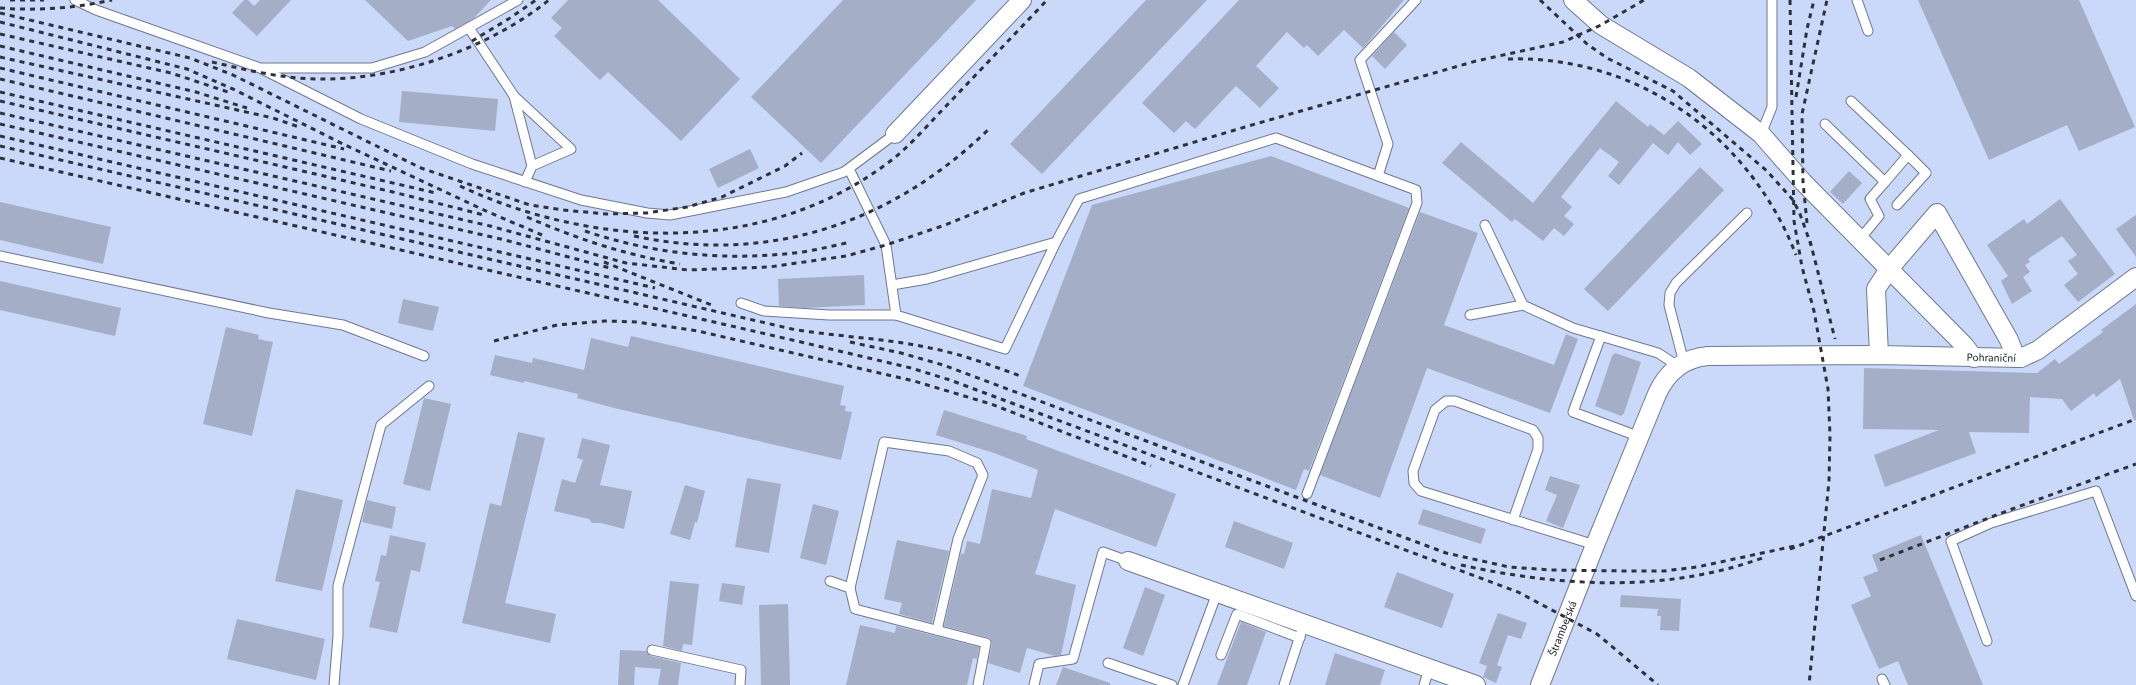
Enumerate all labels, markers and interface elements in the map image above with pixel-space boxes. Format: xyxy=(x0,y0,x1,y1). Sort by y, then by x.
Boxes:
street label: Pohraniční xyxy=(1966,350,2017,366)
street label: Štramberská xyxy=(1545,598,1580,658)

